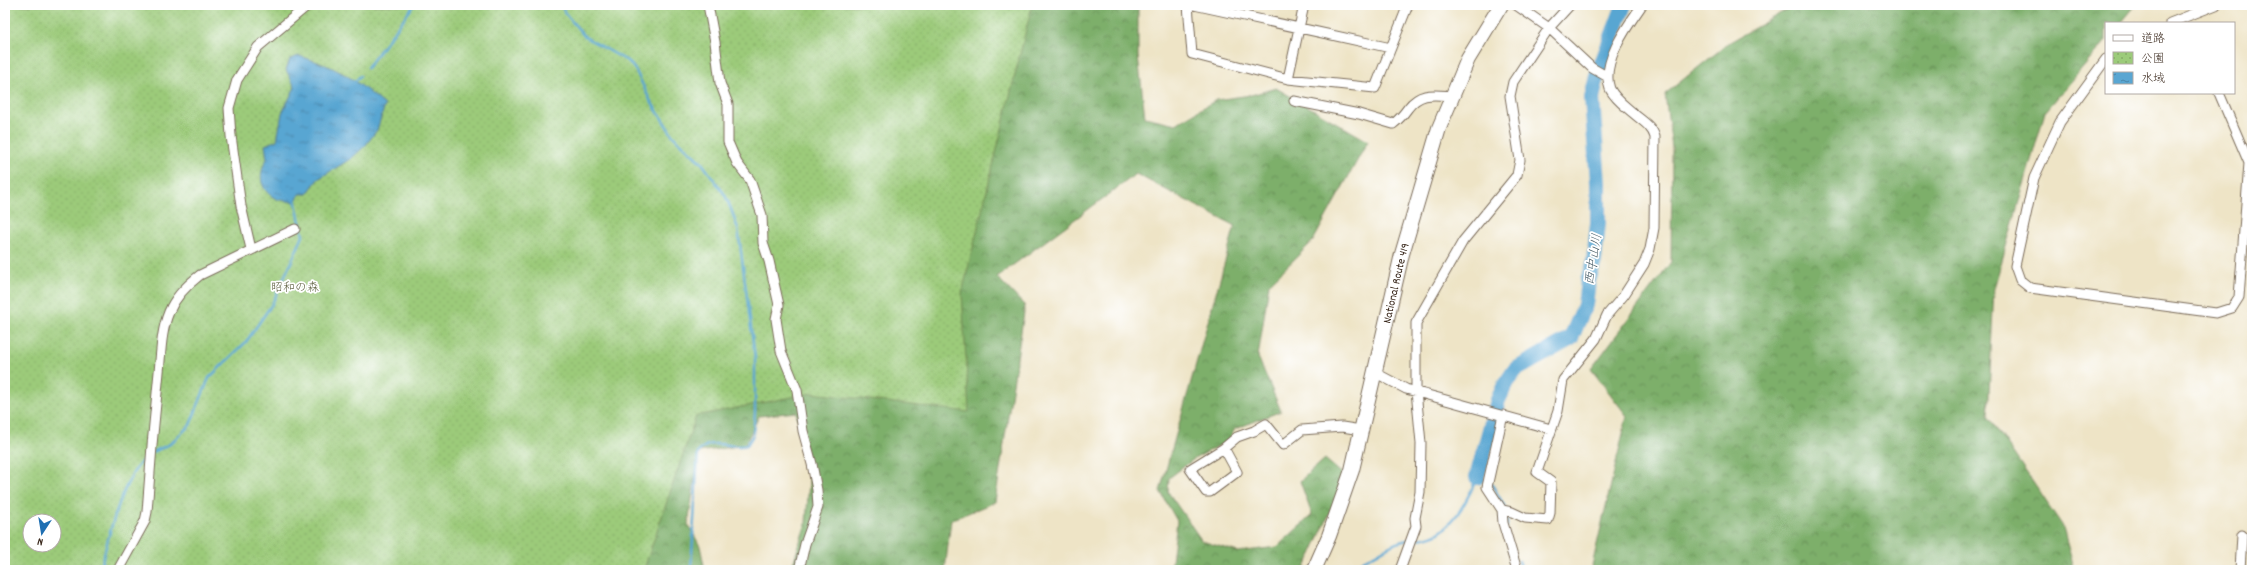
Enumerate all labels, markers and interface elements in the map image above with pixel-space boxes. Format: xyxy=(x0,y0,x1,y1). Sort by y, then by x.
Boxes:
legend xyxy=(2105,22,2235,94)
text: 道路 xyxy=(2141,31,2165,48)
text: 公園 xyxy=(2141,51,2165,68)
text: 水域 xyxy=(2141,71,2165,88)
water label: 西中山川 xyxy=(1581,232,1608,287)
street label: National Route 419 xyxy=(1379,241,1415,325)
park label: 昭和の森 xyxy=(271,280,319,297)
north arrow xyxy=(22,513,62,553)
text: N xyxy=(35,532,45,549)

